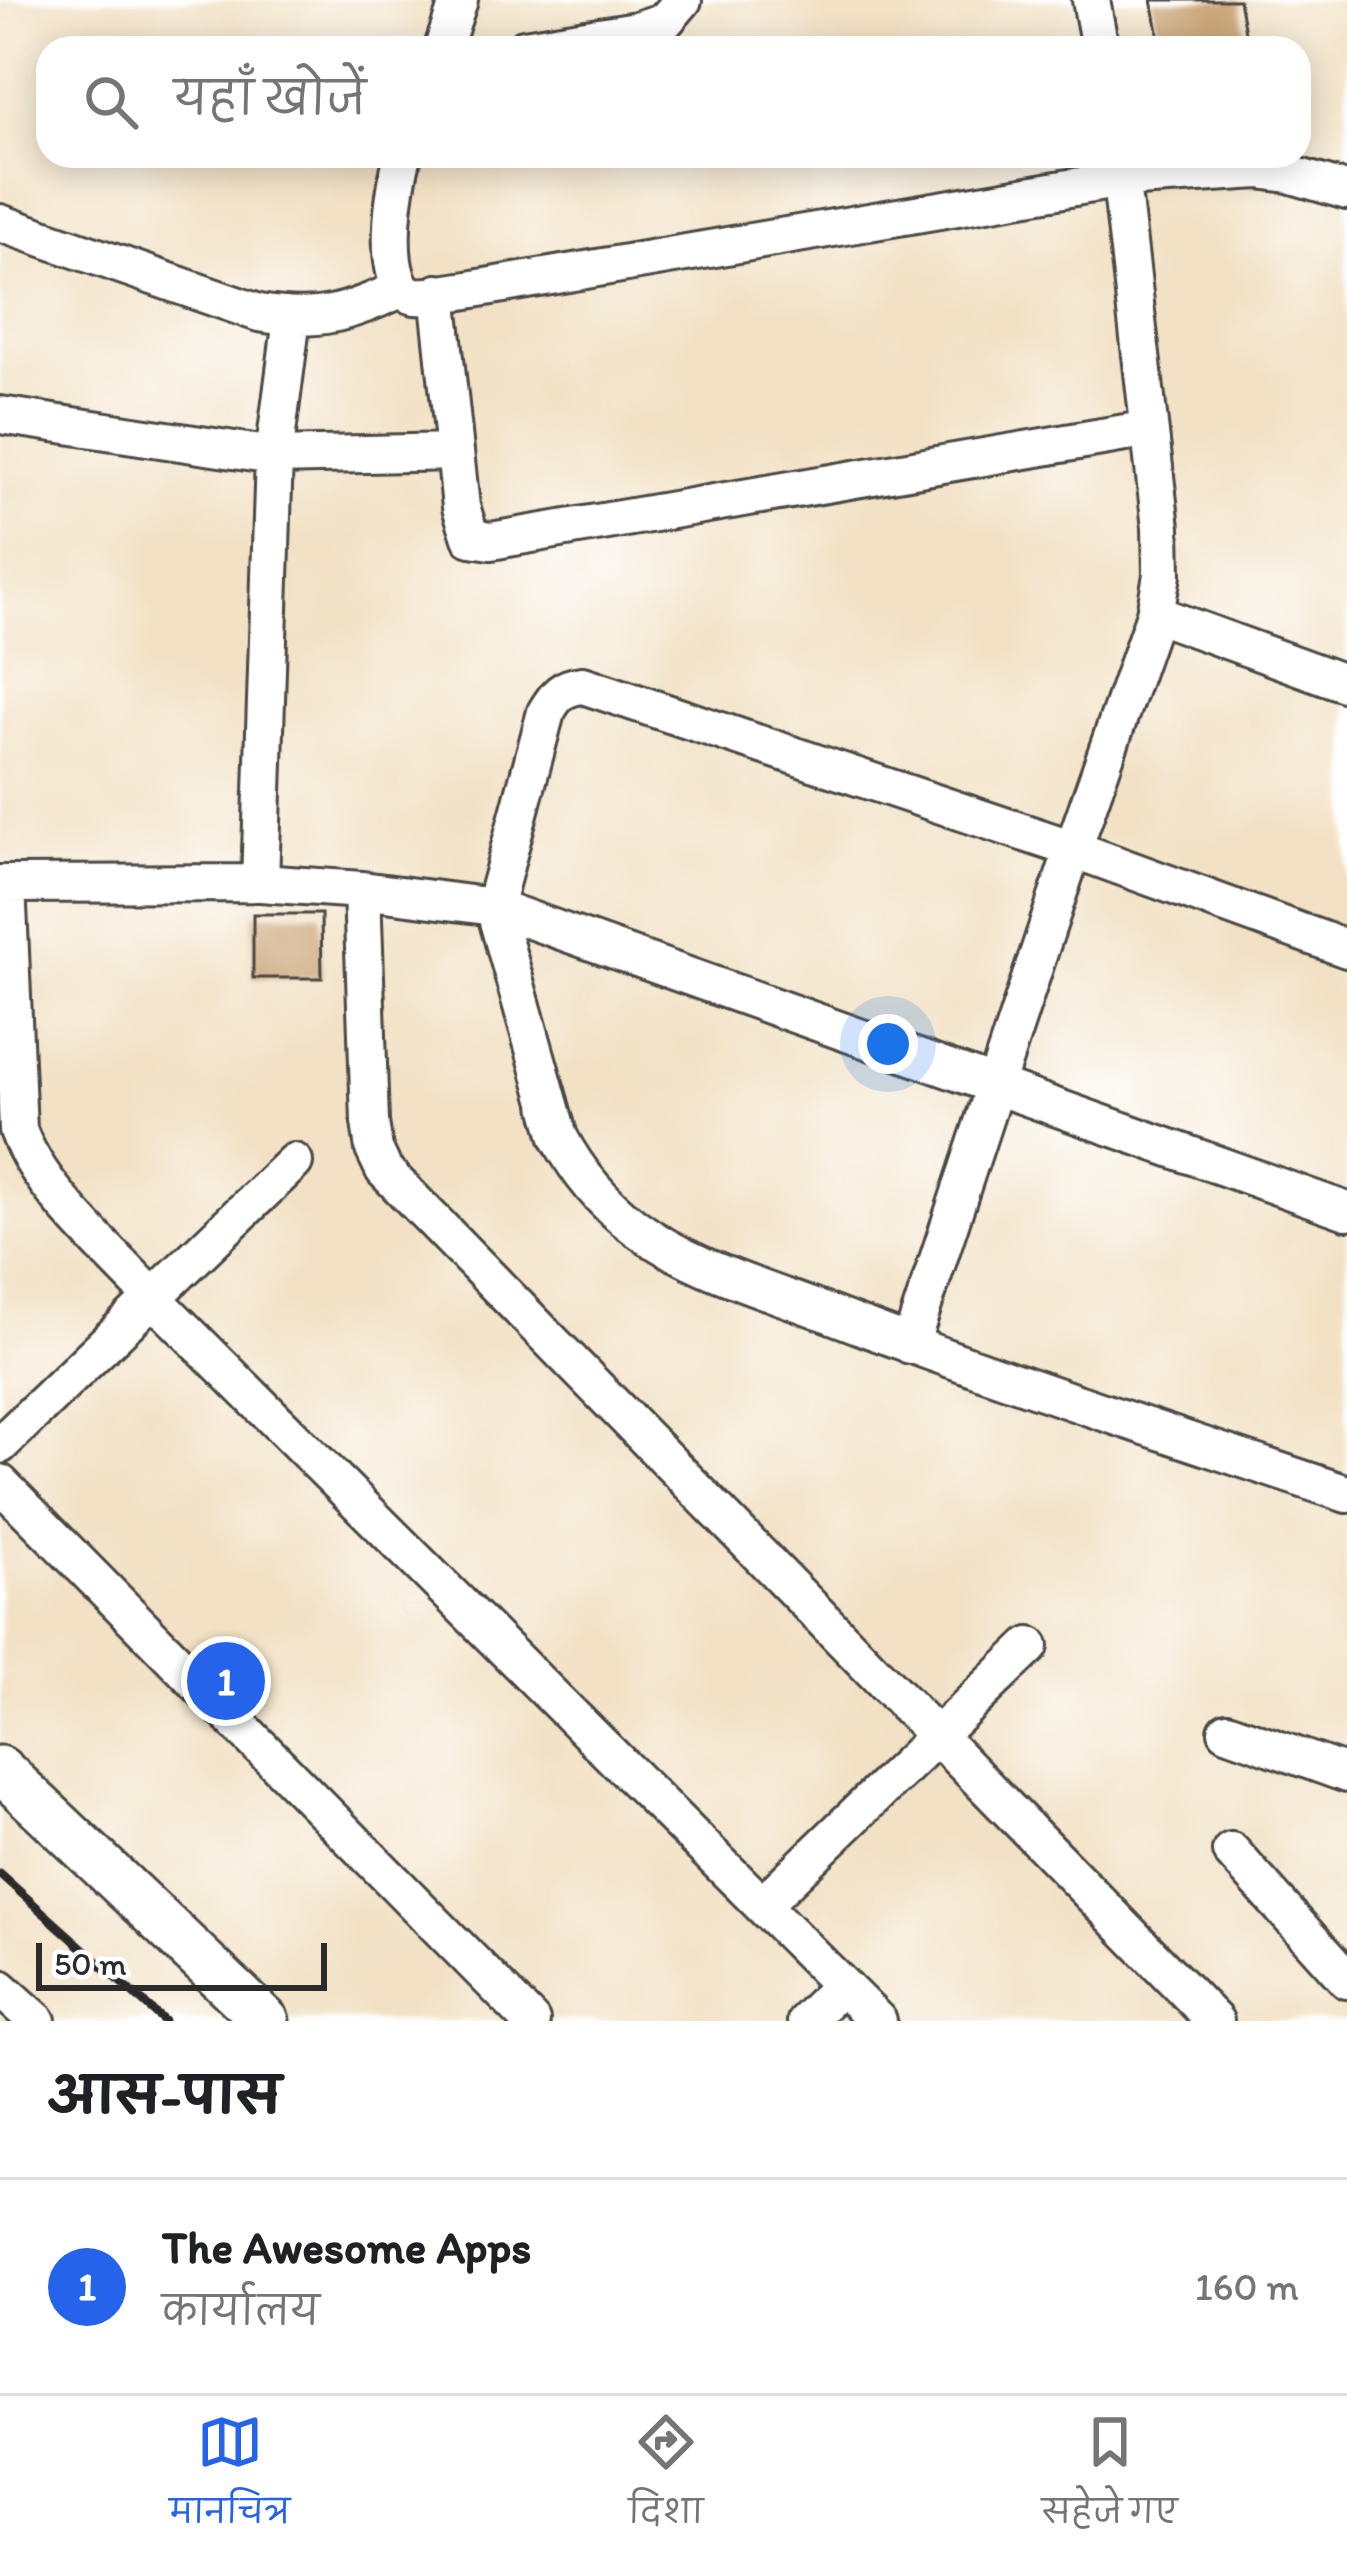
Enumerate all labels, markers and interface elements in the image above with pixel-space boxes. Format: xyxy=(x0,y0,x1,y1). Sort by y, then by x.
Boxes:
search box xyxy=(36,36,1311,168)
icon: search xyxy=(78,69,144,135)
text: यहाँ खोजें xyxy=(174,71,366,125)
your location xyxy=(858,1014,918,1074)
pin: 1 xyxy=(187,1636,265,1726)
scale bar xyxy=(36,1937,327,1990)
text: 50 m xyxy=(54,1944,127,1983)
text: आस-पास xyxy=(48,2065,281,2126)
text: The Awesome Apps xyxy=(162,2220,531,2274)
text: 1 xyxy=(78,2263,96,2310)
text: 160 m xyxy=(1195,2263,1299,2310)
text: कार्यालय xyxy=(162,2287,320,2334)
tab: मानचित्र xyxy=(169,2409,290,2548)
tab: दिशा xyxy=(629,2409,703,2548)
tab: सहेजे गए xyxy=(1042,2409,1178,2548)

